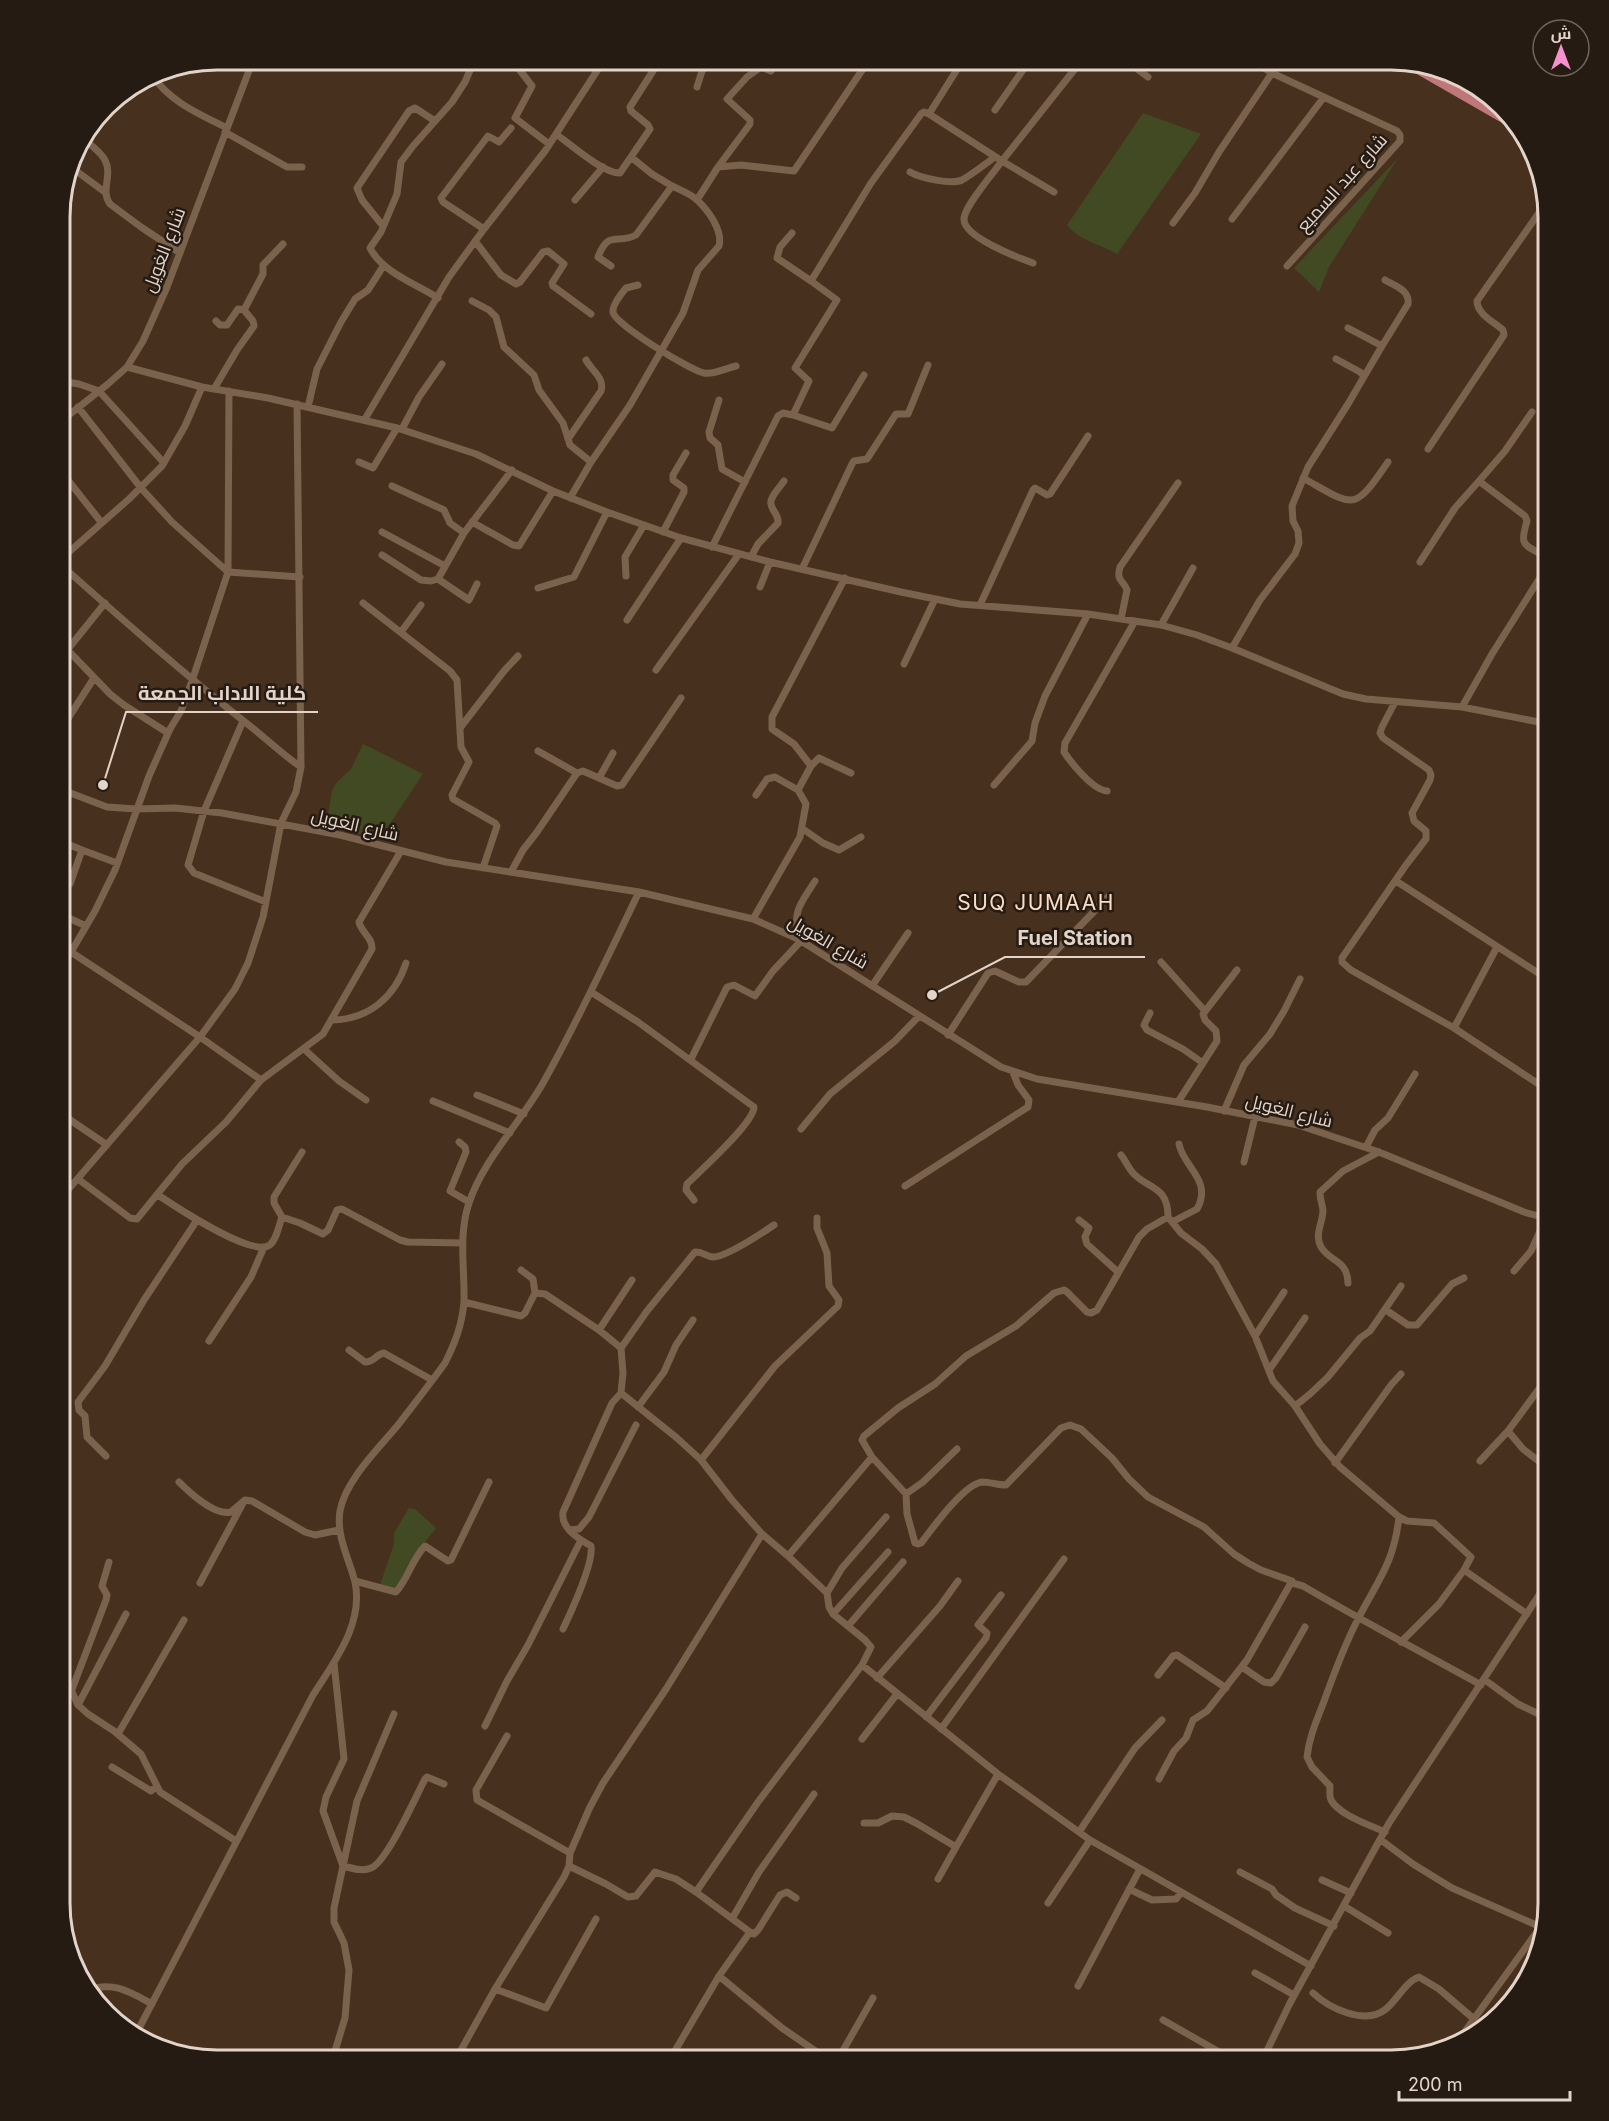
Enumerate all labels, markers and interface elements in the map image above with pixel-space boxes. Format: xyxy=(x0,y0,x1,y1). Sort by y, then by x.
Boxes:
north arrow xyxy=(1531,18,1591,78)
text: ش xyxy=(1551,23,1571,43)
street label: شارع عبد السميع xyxy=(1292,129,1393,237)
street label: شارع الغويل xyxy=(138,205,191,296)
callout: كلية اﻻداب الجمعة xyxy=(126,674,318,712)
text: كلية اﻻداب الجمعة xyxy=(138,681,306,705)
street label: شارع الغويل xyxy=(309,804,401,847)
district label: SUQ JUMAAH xyxy=(957,890,1115,915)
street label: شارع الغويل xyxy=(783,910,872,975)
callout: Fuel Station xyxy=(1005,919,1145,957)
text: Fuel Station xyxy=(1017,926,1133,950)
street label: شارع الغويل xyxy=(1243,1090,1335,1133)
scale bar xyxy=(1399,2064,1570,2102)
text: 200 m xyxy=(1408,2074,1463,2095)

